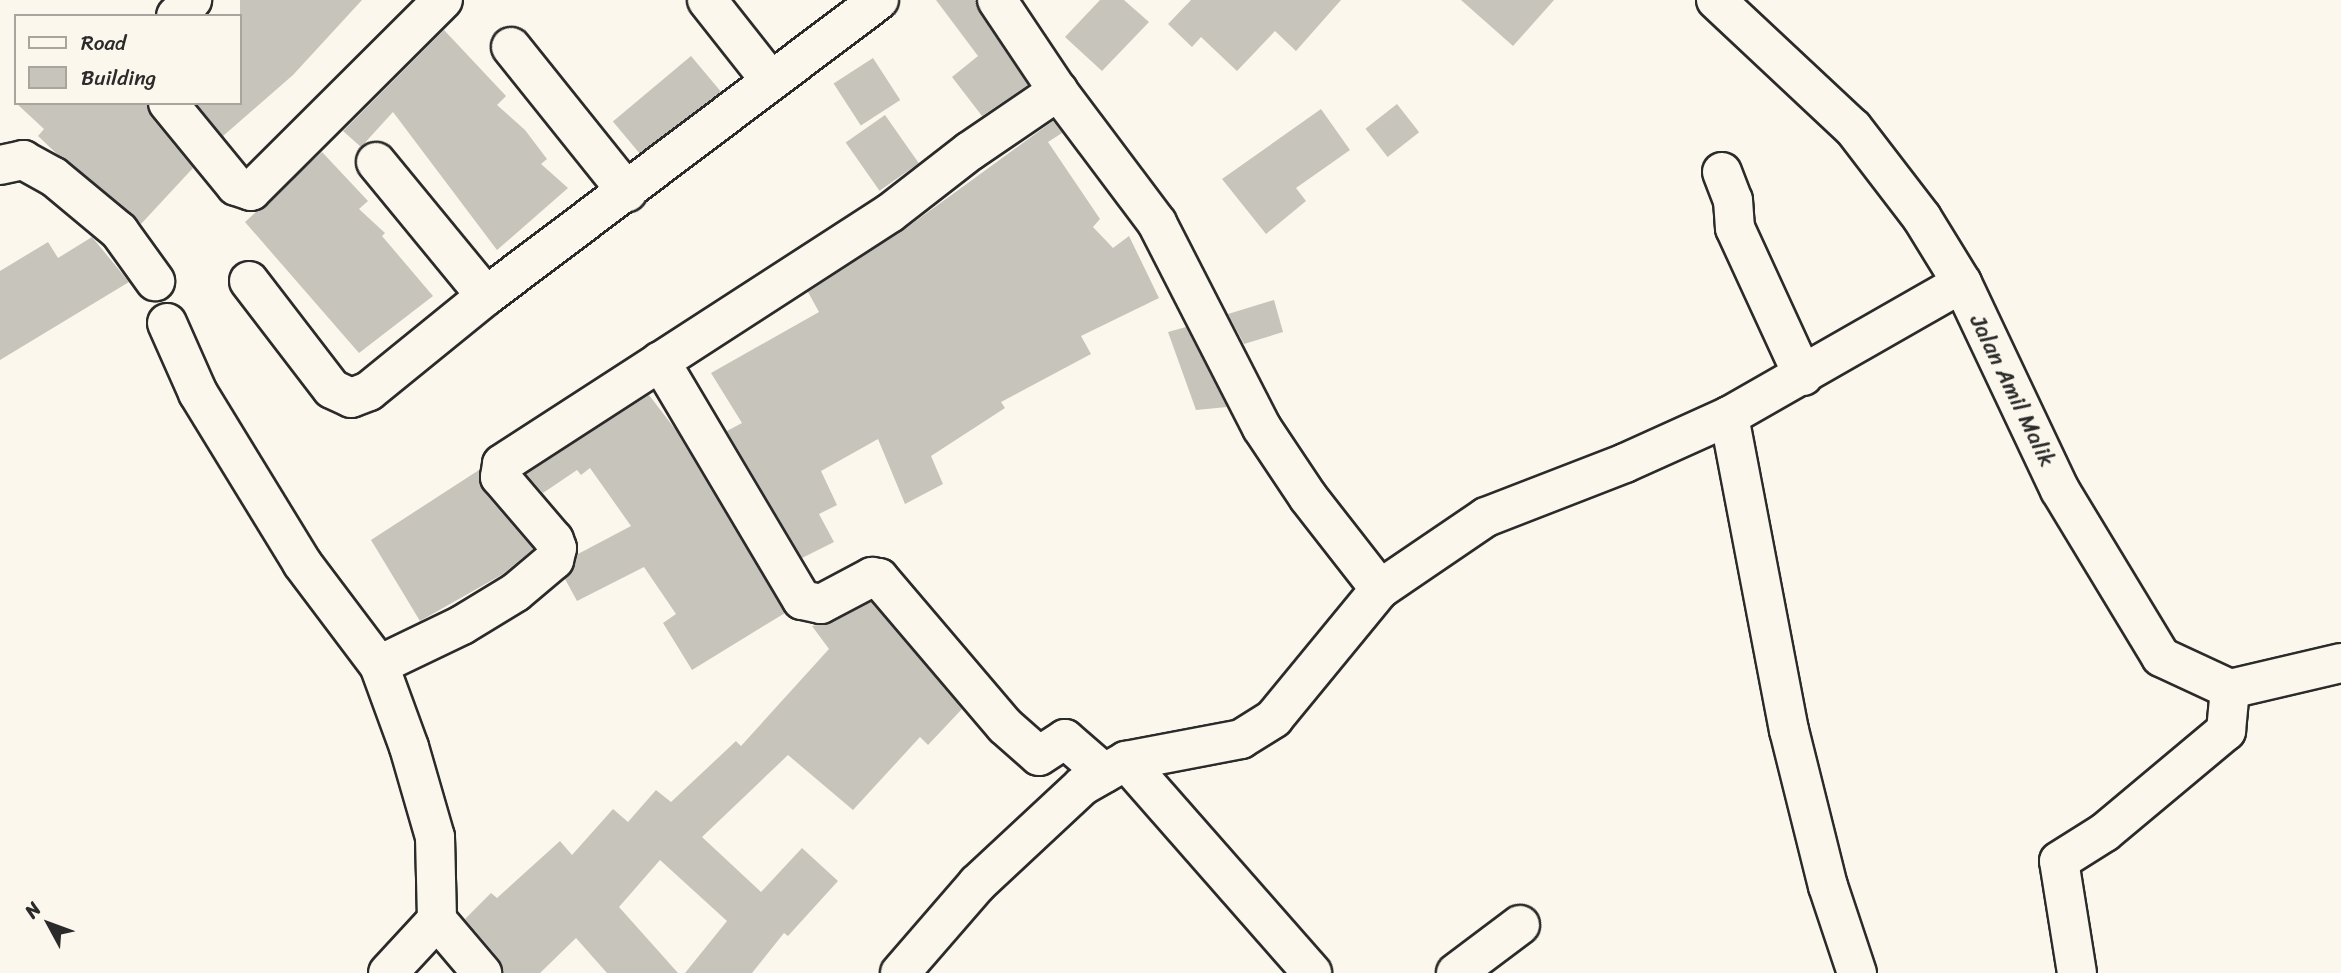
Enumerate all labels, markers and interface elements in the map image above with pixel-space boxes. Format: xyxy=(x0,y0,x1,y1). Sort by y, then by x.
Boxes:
legend xyxy=(14,14,242,105)
text: Road xyxy=(81,24,126,62)
text: Building xyxy=(81,59,156,97)
street label: Jalan Amil Malik xyxy=(1963,310,2061,472)
north arrow xyxy=(14,889,84,959)
text: N xyxy=(16,894,50,926)

